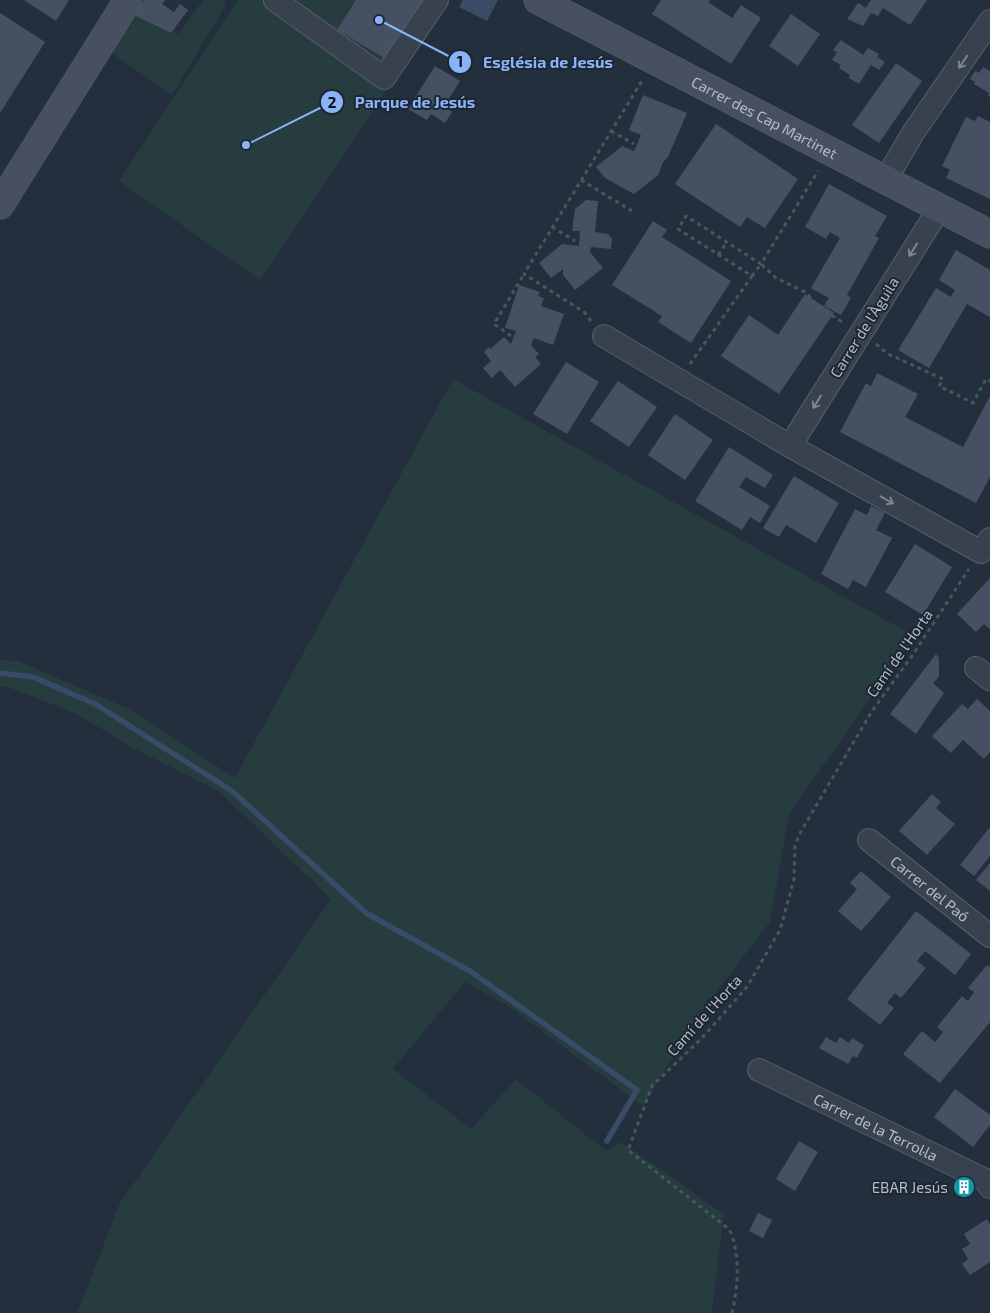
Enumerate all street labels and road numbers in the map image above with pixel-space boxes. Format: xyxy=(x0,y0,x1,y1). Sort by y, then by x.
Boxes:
street label: Carrer des Cap Martinet xyxy=(689,72,841,163)
street label: Carrer de l'Àguila xyxy=(826,273,902,381)
street label: Camí de l'Horta xyxy=(862,606,936,700)
street label: Carrer del Paó xyxy=(887,852,973,925)
street label: Camí de l'Horta xyxy=(663,971,745,1059)
street label: Carrer de la Terrol·la xyxy=(811,1089,941,1165)

